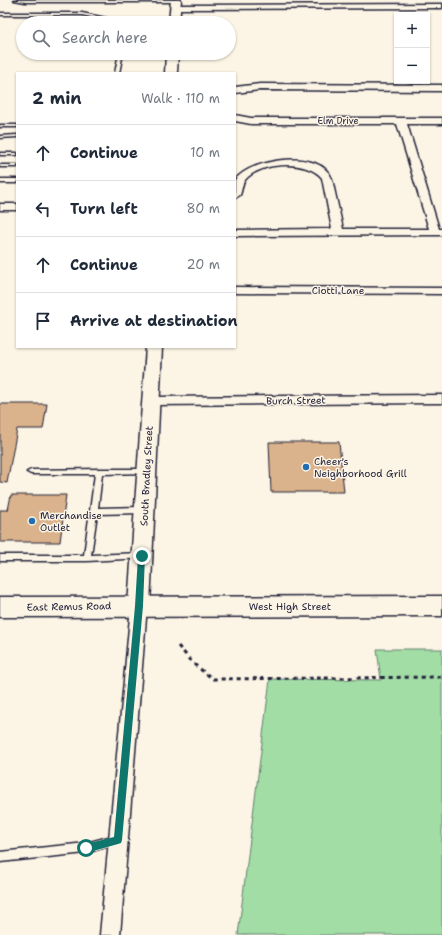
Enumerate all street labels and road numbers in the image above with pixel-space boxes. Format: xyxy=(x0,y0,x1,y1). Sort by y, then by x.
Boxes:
street label: Elm Drive xyxy=(317,115,359,127)
street label: Ciotti Lane xyxy=(312,284,365,297)
street label: Burch Street xyxy=(266,393,326,408)
street label: South Bradley Street xyxy=(137,426,156,527)
street label: East Remus Road xyxy=(27,599,112,614)
street label: West High Street xyxy=(249,600,331,613)

